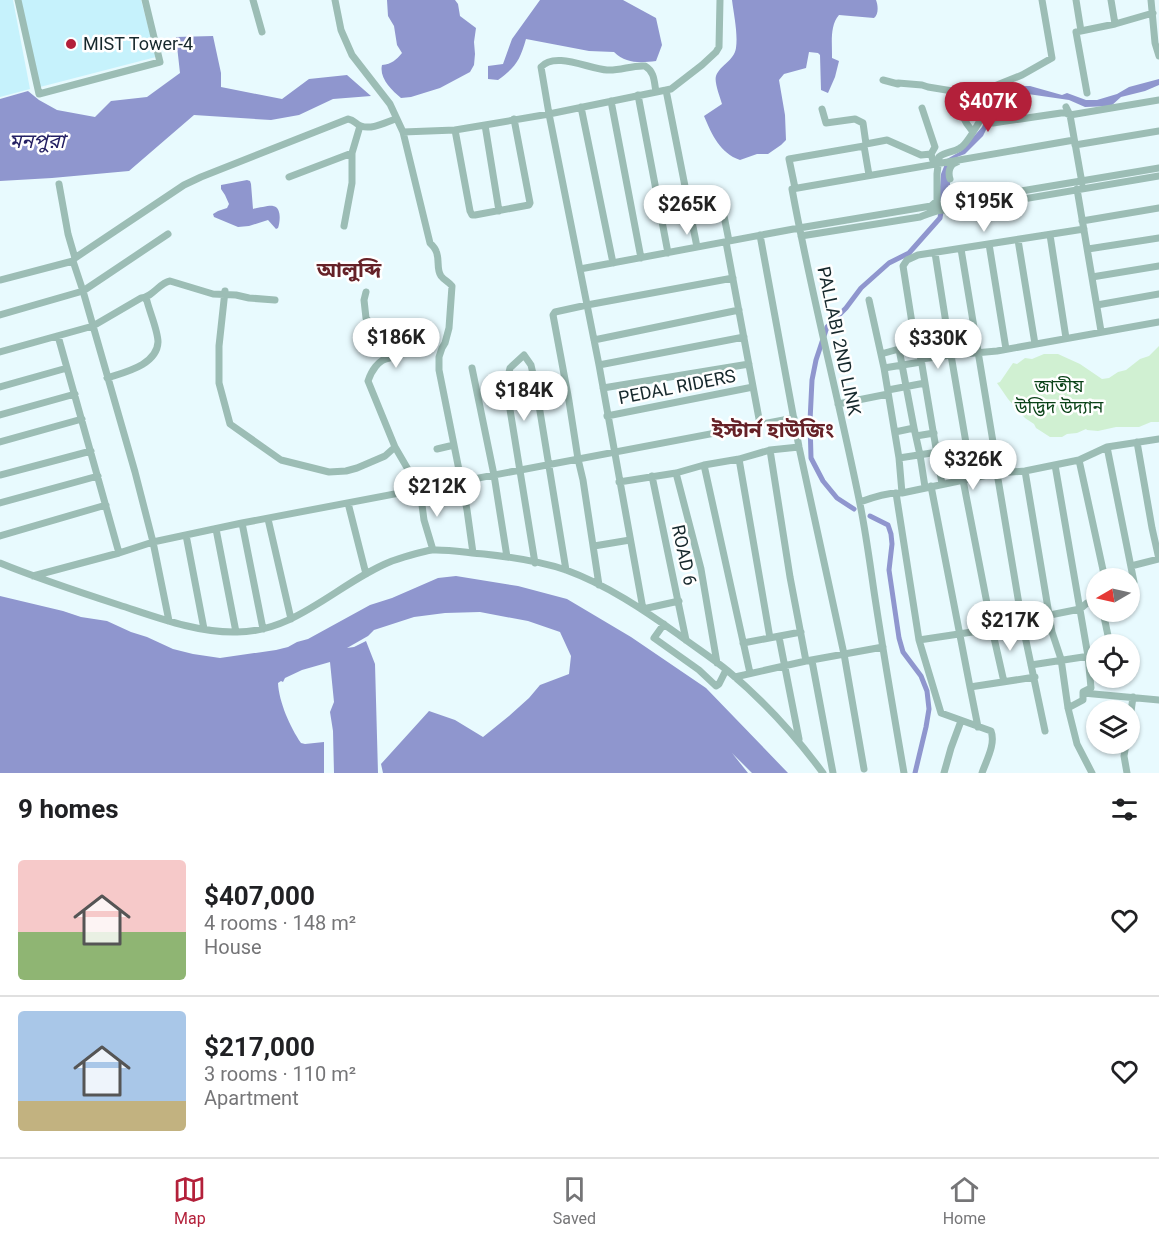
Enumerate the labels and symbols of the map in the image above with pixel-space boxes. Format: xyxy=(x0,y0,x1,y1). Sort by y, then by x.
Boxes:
place label: MIST Tower-4 xyxy=(83,33,193,54)
marker: MIST Tower-4 xyxy=(64,37,78,51)
pin: $407K xyxy=(946,82,1030,133)
water label: মনপুরা xyxy=(9,129,69,153)
pin: $195K xyxy=(942,182,1026,233)
pin: $265K xyxy=(645,185,729,236)
district label: আলুব্দি xyxy=(316,258,382,282)
street label: PALLABI 2ND LINK xyxy=(813,265,866,418)
pin: $186K xyxy=(354,318,438,369)
pin: $330K xyxy=(896,319,980,370)
street label: PEDAL RIDERS xyxy=(617,365,738,408)
pin: $184K xyxy=(482,371,566,422)
park label: জাতীয় উদ্ভিদ উদ্যান xyxy=(1014,375,1104,417)
district label: ইস্টার্ন হাউজিং xyxy=(711,418,835,442)
pin: $326K xyxy=(931,440,1015,491)
pin: $212K xyxy=(395,467,479,518)
street label: ROAD 6 xyxy=(668,523,701,587)
north arrow xyxy=(1086,568,1140,622)
pin: $217K xyxy=(968,601,1052,652)

